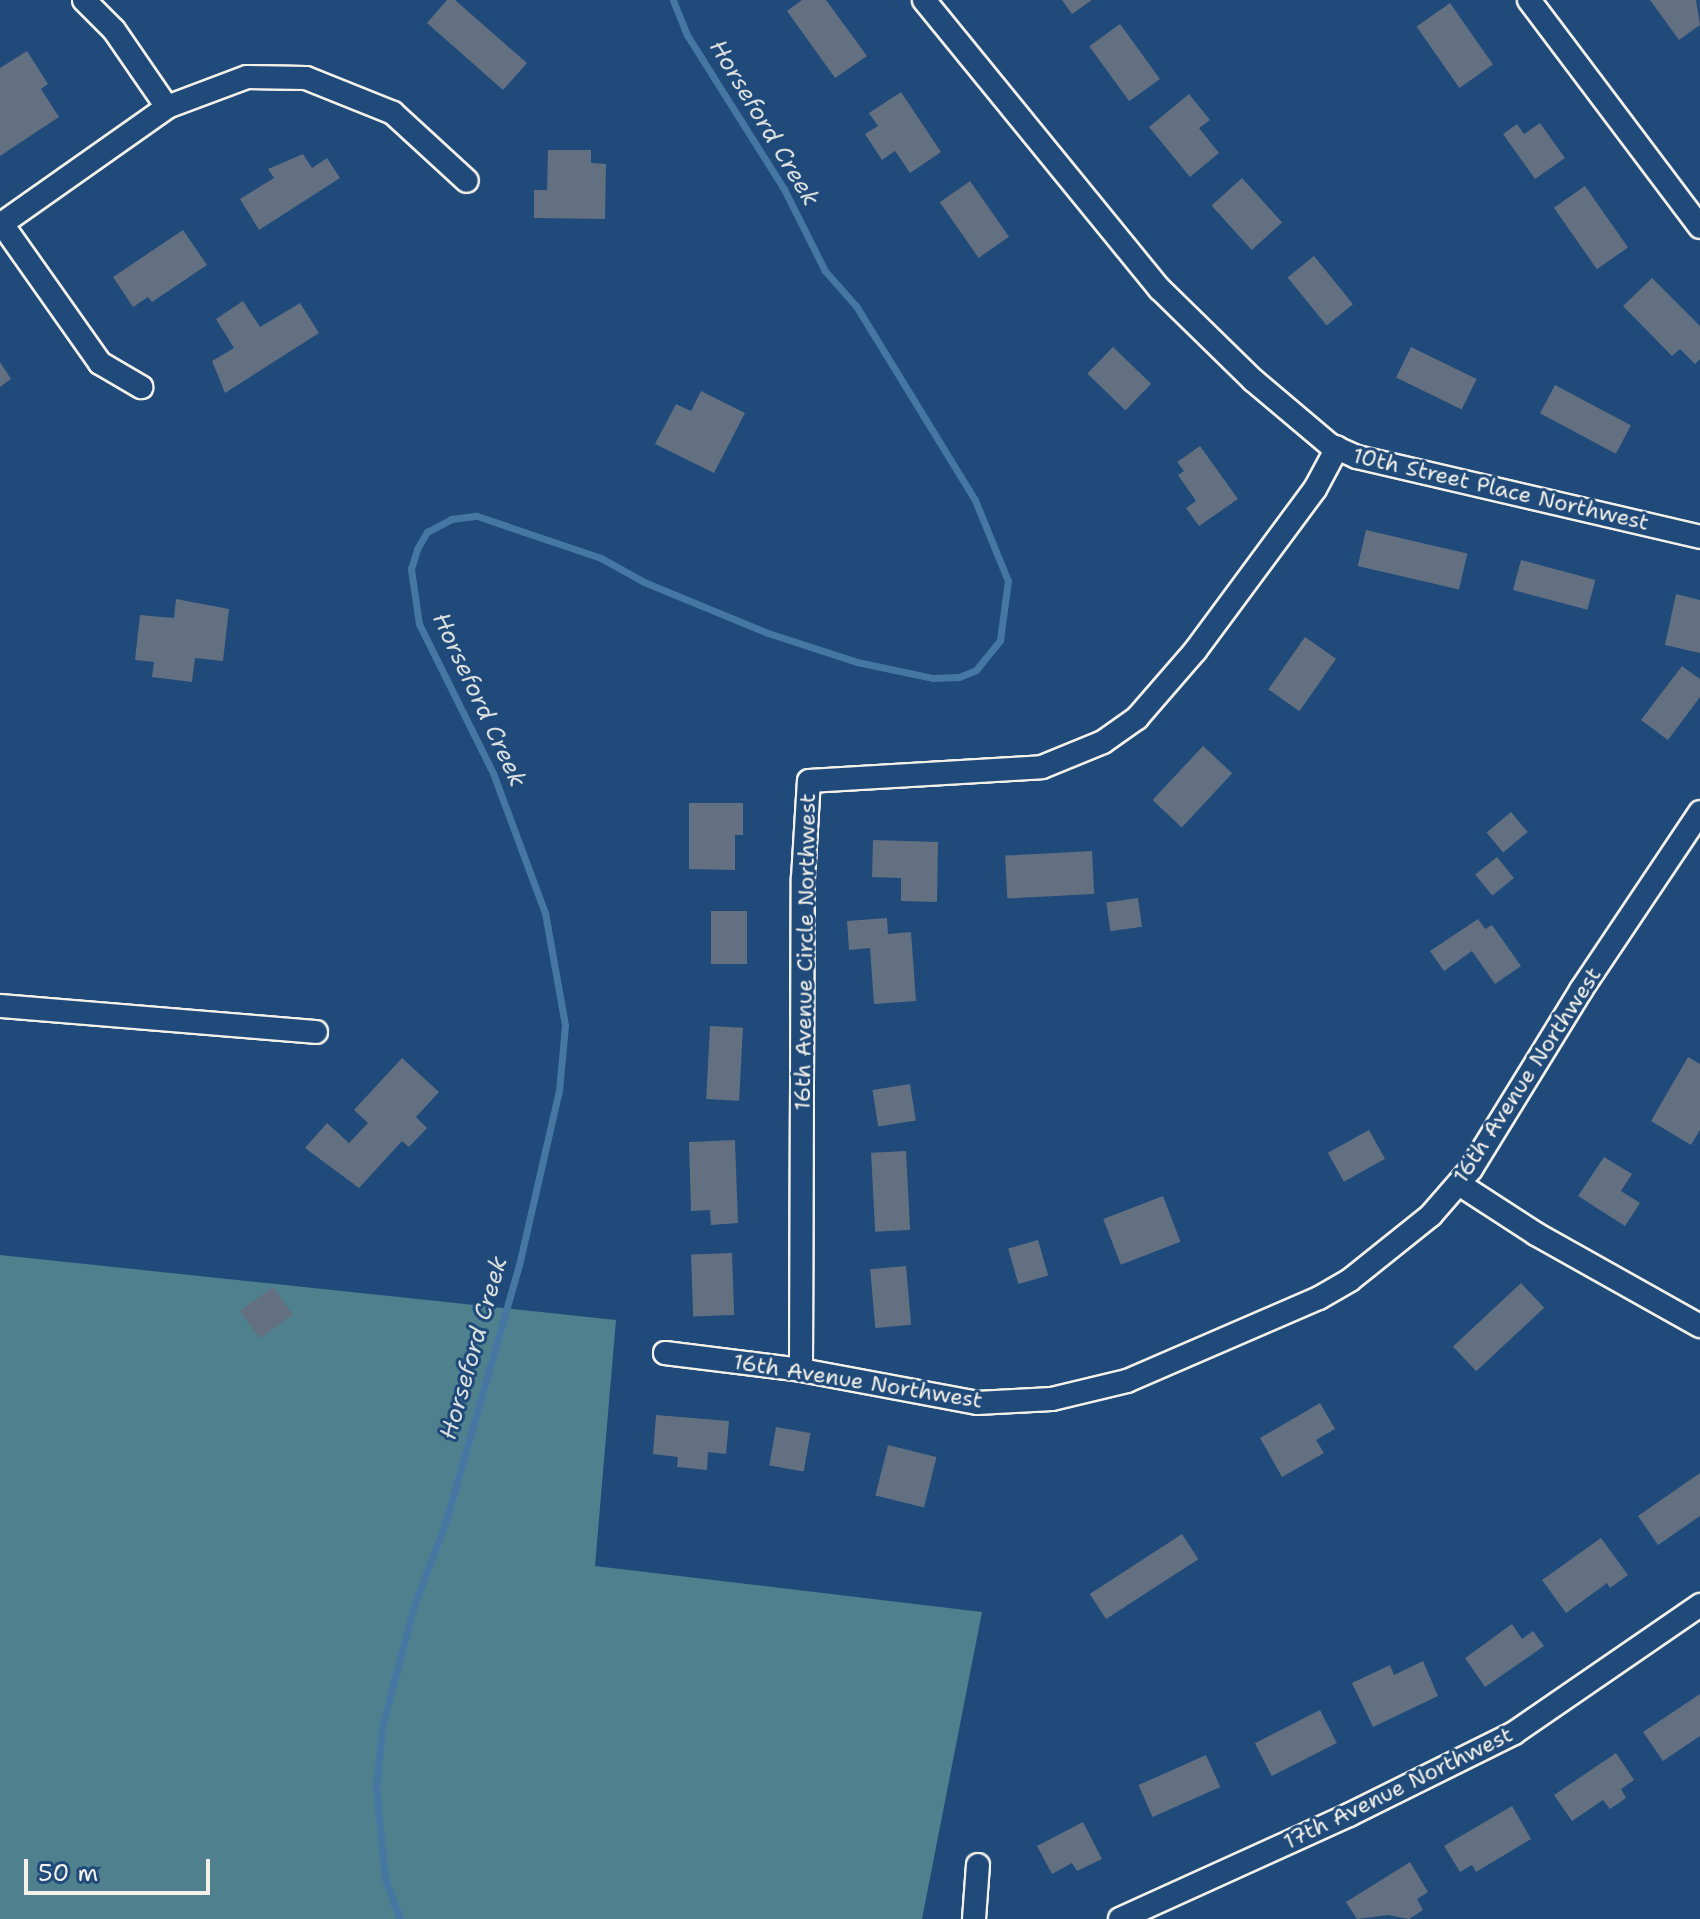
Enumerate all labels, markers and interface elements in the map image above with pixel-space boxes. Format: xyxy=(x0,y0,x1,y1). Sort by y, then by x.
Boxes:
water label: Horseford Creek xyxy=(703,35,825,211)
street label: 10th Street Place Northwest xyxy=(1350,442,1652,536)
water label: Horseford Creek xyxy=(426,608,532,792)
street label: 16th Avenue Circle Northwest xyxy=(789,793,821,1111)
street label: 16th Avenue Northwest xyxy=(1447,962,1607,1188)
water label: Horseford Creek xyxy=(434,1253,514,1443)
street label: 16th Avenue Northwest xyxy=(732,1348,984,1414)
street label: 17th Avenue Northwest xyxy=(1279,1721,1517,1855)
scale bar xyxy=(28,1843,214,1893)
text: 50 m xyxy=(38,1857,98,1889)

